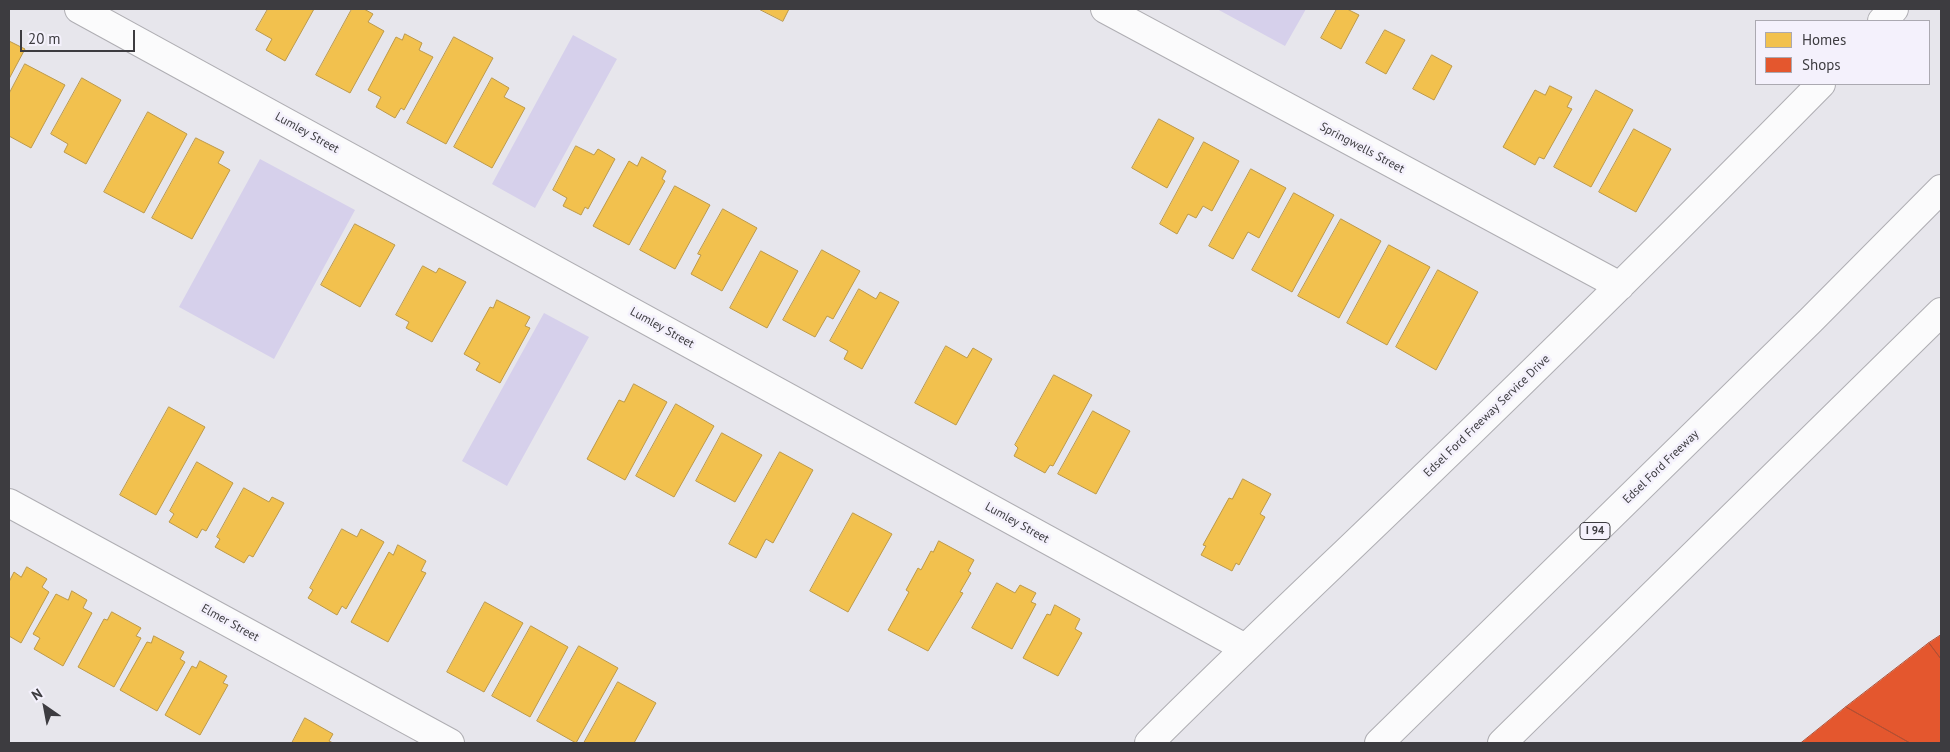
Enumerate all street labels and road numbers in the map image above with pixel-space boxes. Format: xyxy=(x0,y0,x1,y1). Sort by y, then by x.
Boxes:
street label: Lumley Street xyxy=(272,110,342,156)
street label: Springwells Street xyxy=(1317,120,1407,176)
street label: Lumley Street xyxy=(627,305,697,351)
street label: Edsel Ford Freeway Service Drive xyxy=(1421,352,1553,480)
street label: Edsel Ford Freeway xyxy=(1620,427,1702,507)
street label: Lumley Street xyxy=(982,500,1052,546)
road number: I 94 xyxy=(1580,522,1610,540)
street label: Elmer Street xyxy=(199,601,261,645)

